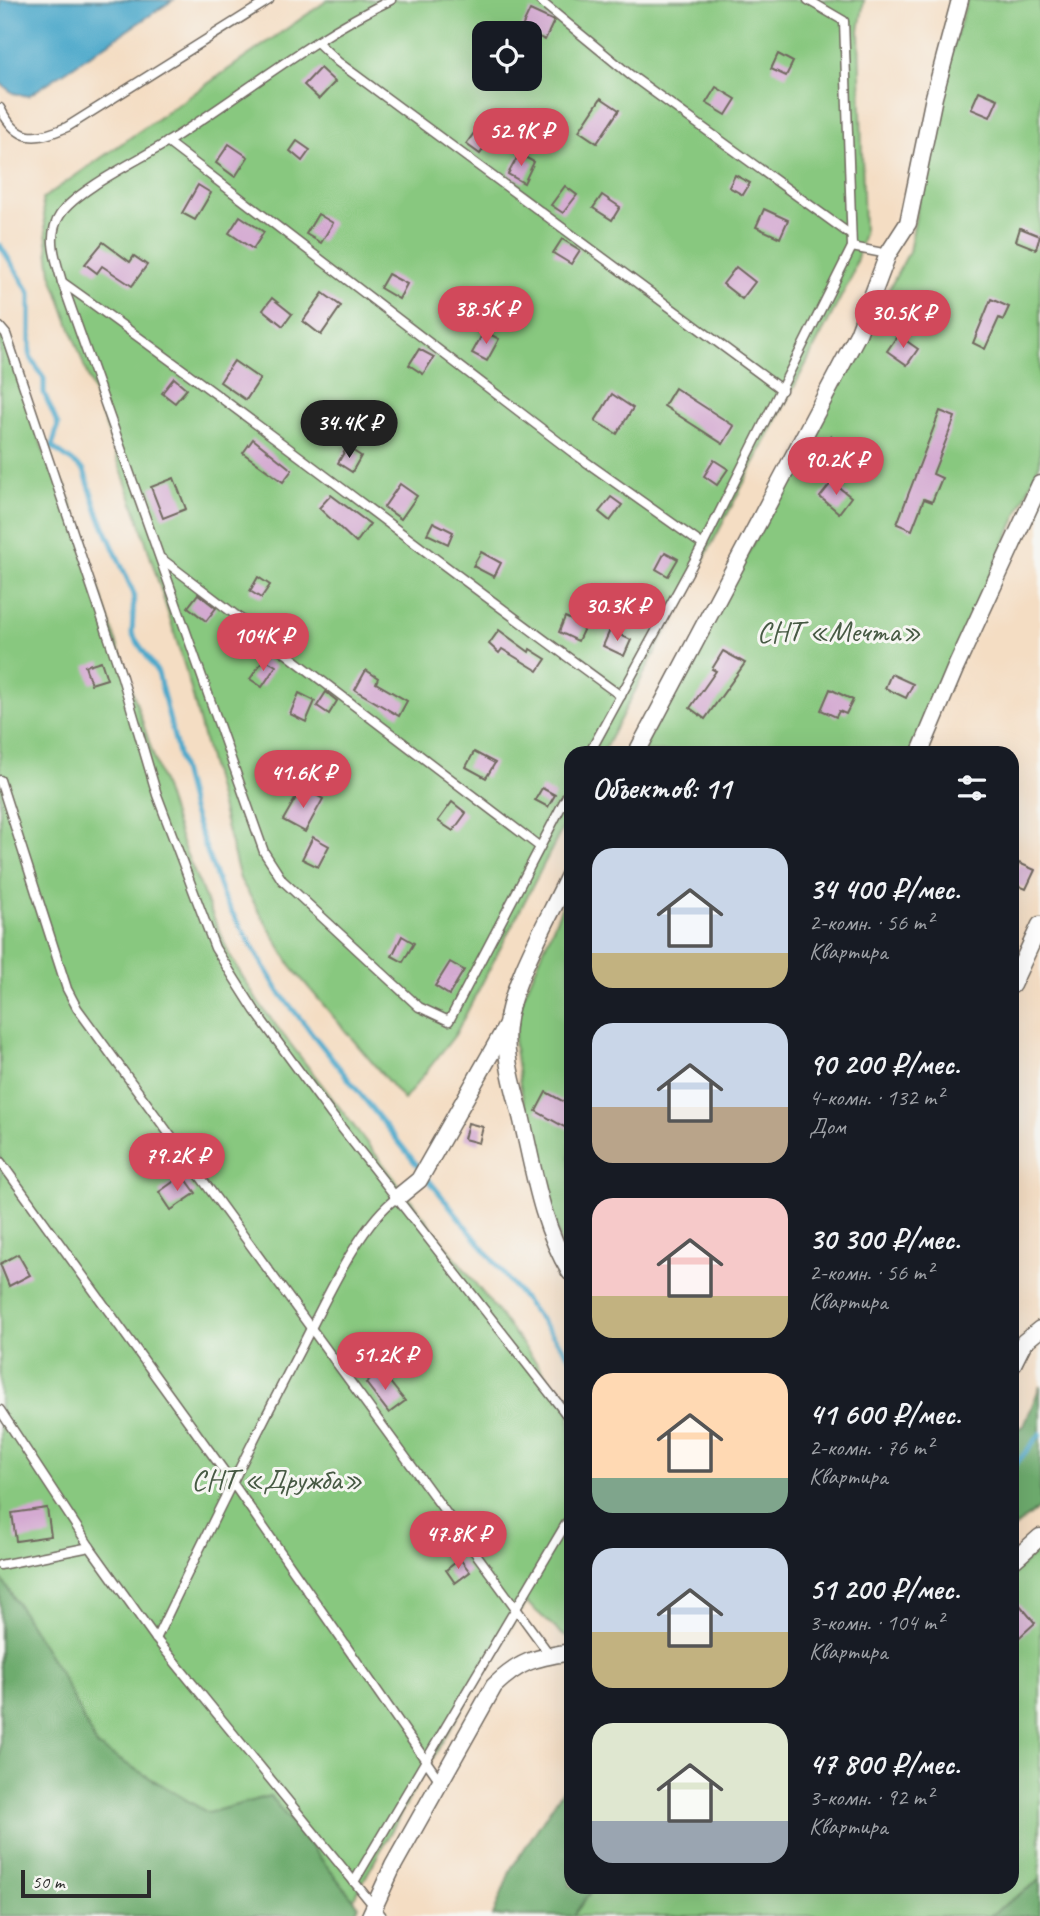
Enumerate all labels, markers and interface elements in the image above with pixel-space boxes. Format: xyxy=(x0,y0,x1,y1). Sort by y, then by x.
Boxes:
map controls xyxy=(472,21,542,91)
button: locate xyxy=(472,21,542,91)
pin: 52.9K ₽ xyxy=(456,108,586,168)
text: 52.9K ₽ xyxy=(489,116,553,145)
pin: 38.5K ₽ xyxy=(421,286,551,346)
pin: 30.5K ₽ xyxy=(838,290,968,350)
text: 38.5K ₽ xyxy=(454,294,518,323)
text: 30.5K ₽ xyxy=(871,298,935,327)
pin: 34.4K ₽ xyxy=(284,400,414,460)
text: 34.4K ₽ xyxy=(317,408,381,437)
pin: 90.2K ₽ xyxy=(771,438,901,497)
text: 90.2K ₽ xyxy=(804,445,868,474)
pin: 30.3K ₽ xyxy=(552,584,682,643)
text: 30.3K ₽ xyxy=(585,591,649,620)
park label: СНТ «Мечта» xyxy=(757,612,921,650)
pin: 104K ₽ xyxy=(206,614,320,673)
text: 104K ₽ xyxy=(233,621,293,650)
pin: 41.6K ₽ xyxy=(238,750,368,810)
text: 41.6K ₽ xyxy=(270,758,336,787)
text: Объектов: 11 xyxy=(592,769,731,807)
icon: filters xyxy=(953,769,991,807)
text: 34 400 ₽/мес. xyxy=(809,870,960,908)
icon: home xyxy=(648,876,732,960)
text: 2-комн. · 56 m² xyxy=(809,908,933,937)
text: Квартира xyxy=(809,937,887,966)
text: 90 200 ₽/мес. xyxy=(809,1045,960,1083)
icon: home xyxy=(648,1051,732,1135)
text: 4-комн. · 132 m² xyxy=(809,1083,943,1112)
text: Дом xyxy=(809,1112,846,1141)
pin: 79.2K ₽ xyxy=(112,1134,242,1193)
text: 79.2K ₽ xyxy=(145,1141,209,1170)
text: 30 300 ₽/мес. xyxy=(809,1220,960,1258)
icon: home xyxy=(648,1226,732,1310)
text: 2-комн. · 56 m² xyxy=(809,1258,933,1287)
text: Квартира xyxy=(809,1287,887,1316)
pin: 51.2K ₽ xyxy=(320,1332,450,1392)
text: 51.2K ₽ xyxy=(353,1340,417,1369)
text: 41 600 ₽/мес. xyxy=(809,1395,961,1433)
icon: home xyxy=(648,1401,732,1485)
text: 2-комн. · 76 m² xyxy=(809,1433,933,1462)
park label: СНТ «Дружба» xyxy=(191,1460,363,1498)
text: Квартира xyxy=(809,1462,887,1491)
pin: 47.8K ₽ xyxy=(393,1512,523,1571)
text: 47.8K ₽ xyxy=(426,1519,490,1548)
text: 51 200 ₽/мес. xyxy=(809,1570,960,1608)
icon: home xyxy=(648,1576,732,1660)
text: 3-комн. · 104 m² xyxy=(809,1608,943,1637)
text: Квартира xyxy=(809,1637,887,1666)
text: 47 800 ₽/мес. xyxy=(809,1745,960,1783)
icon: home xyxy=(648,1751,732,1835)
text: 3-комн. · 92 m² xyxy=(809,1783,933,1812)
text: Квартира xyxy=(809,1812,887,1841)
scale bar xyxy=(21,1867,150,1899)
text: 50 m xyxy=(32,1870,64,1894)

